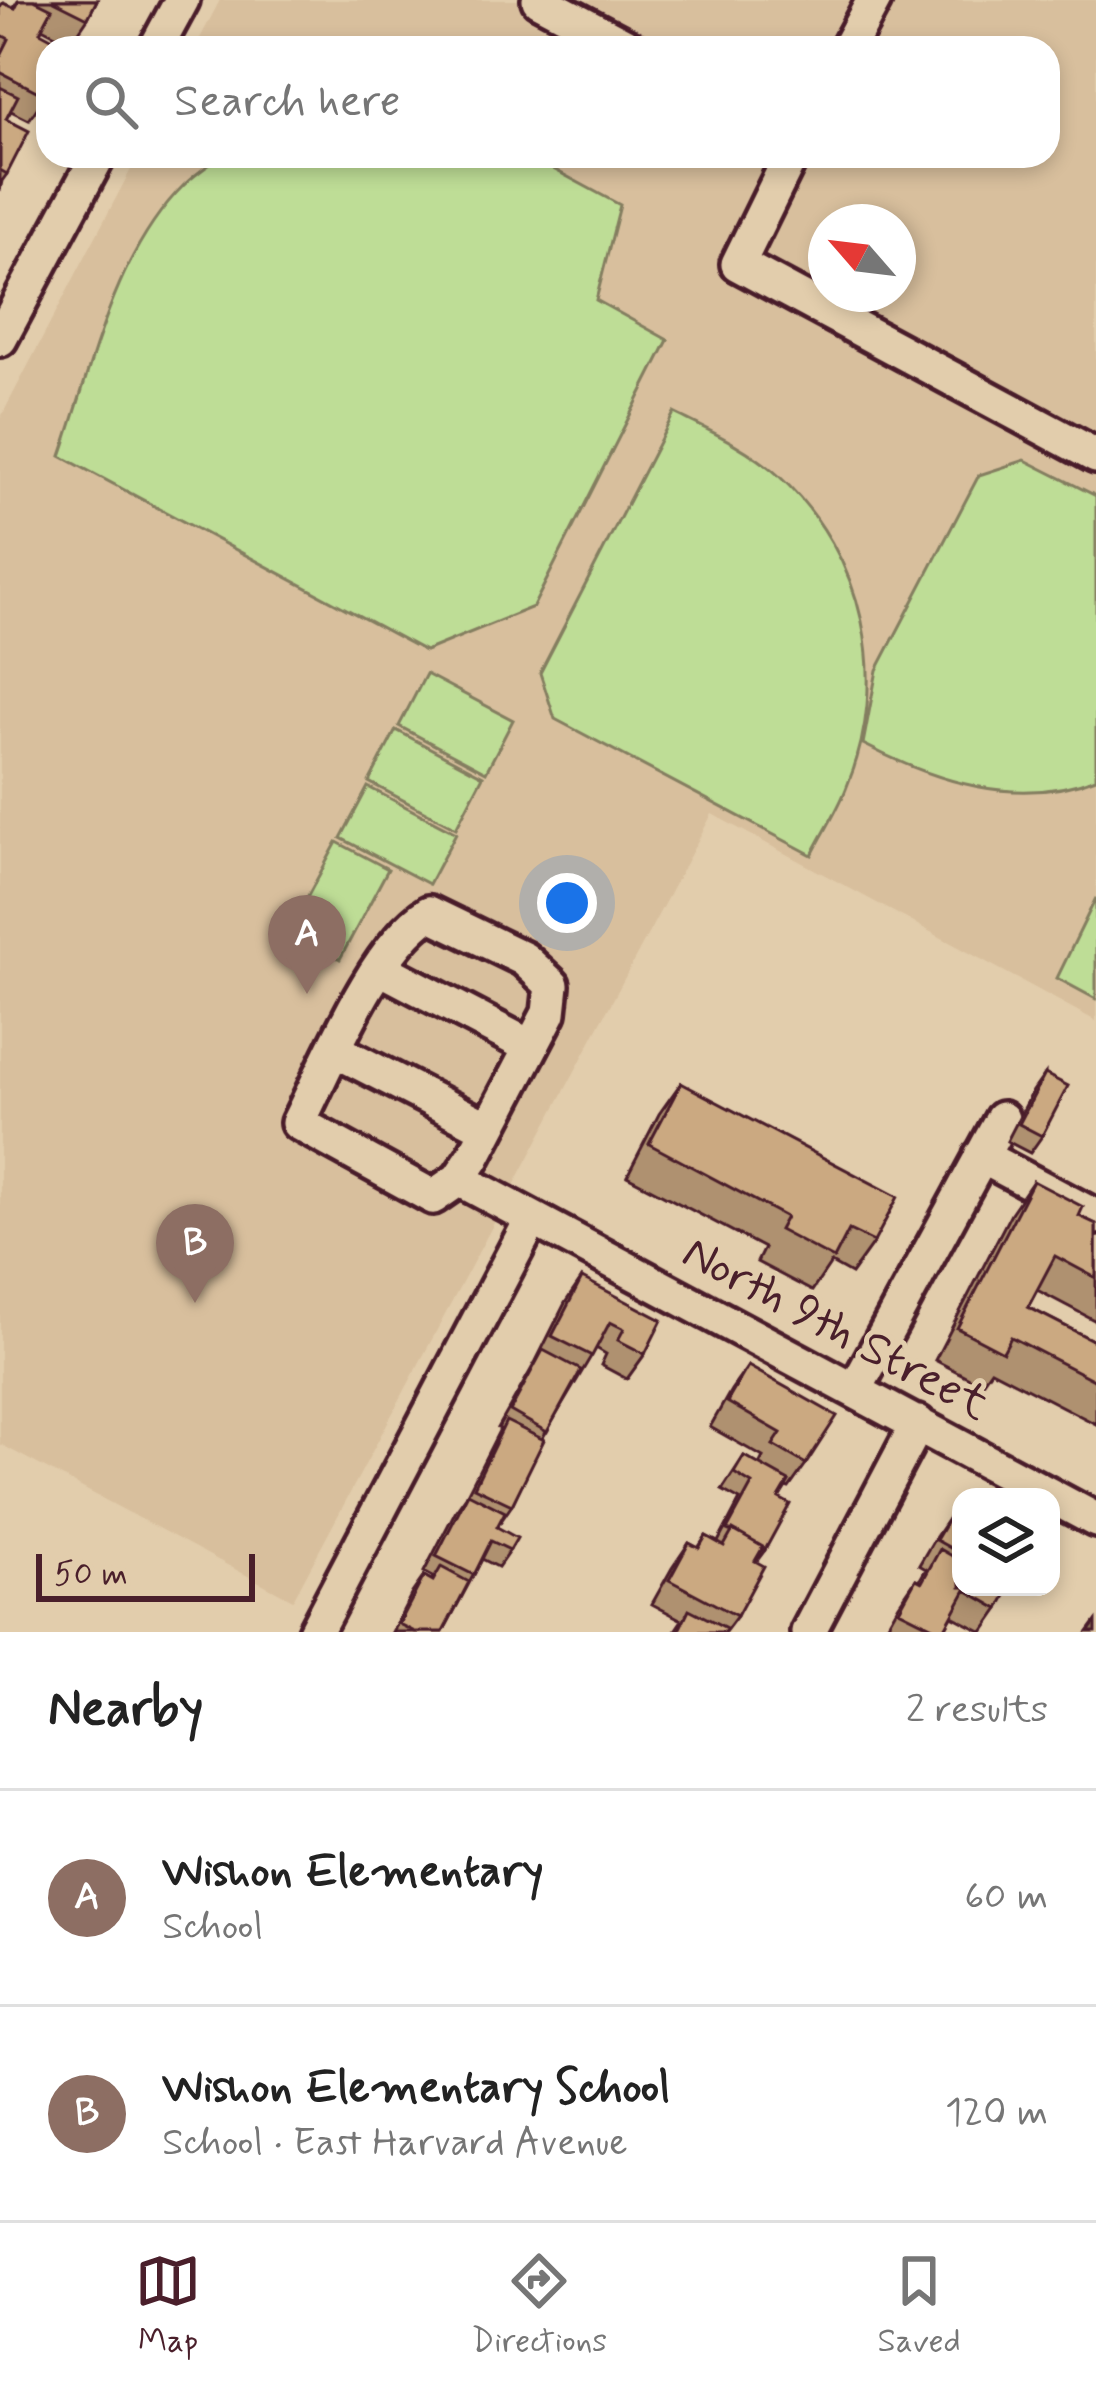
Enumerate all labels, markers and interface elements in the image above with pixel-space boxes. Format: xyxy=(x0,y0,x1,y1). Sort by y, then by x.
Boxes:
search box xyxy=(36,36,1060,168)
icon: search xyxy=(78,69,144,135)
text: Search here xyxy=(174,73,401,132)
north arrow xyxy=(808,204,916,312)
your location xyxy=(537,873,597,933)
pin: A xyxy=(268,895,346,994)
pin: B xyxy=(156,1204,234,1303)
street label: North 9th Street xyxy=(671,1222,1000,1436)
map controls xyxy=(952,1488,1060,1596)
button: layers xyxy=(952,1488,1060,1596)
scale bar xyxy=(36,1548,255,1601)
text: 50 m xyxy=(54,1553,128,1597)
text: Nearby xyxy=(48,1677,203,1743)
text: 2 results xyxy=(906,1685,1048,1736)
text: Wishon Elementary xyxy=(162,1843,544,1902)
text: A xyxy=(74,1872,100,1923)
text: 60 m xyxy=(964,1872,1048,1923)
text: School xyxy=(162,1902,263,1953)
text: Wishon Elementary School xyxy=(162,2059,670,2118)
text: B xyxy=(75,2088,99,2139)
text: 120 m xyxy=(945,2088,1048,2139)
text: School · East Harvard Avenue xyxy=(162,2118,628,2169)
tab: Map xyxy=(135,2248,201,2364)
tab: Directions xyxy=(471,2248,607,2364)
tab: Saved xyxy=(877,2248,961,2364)

